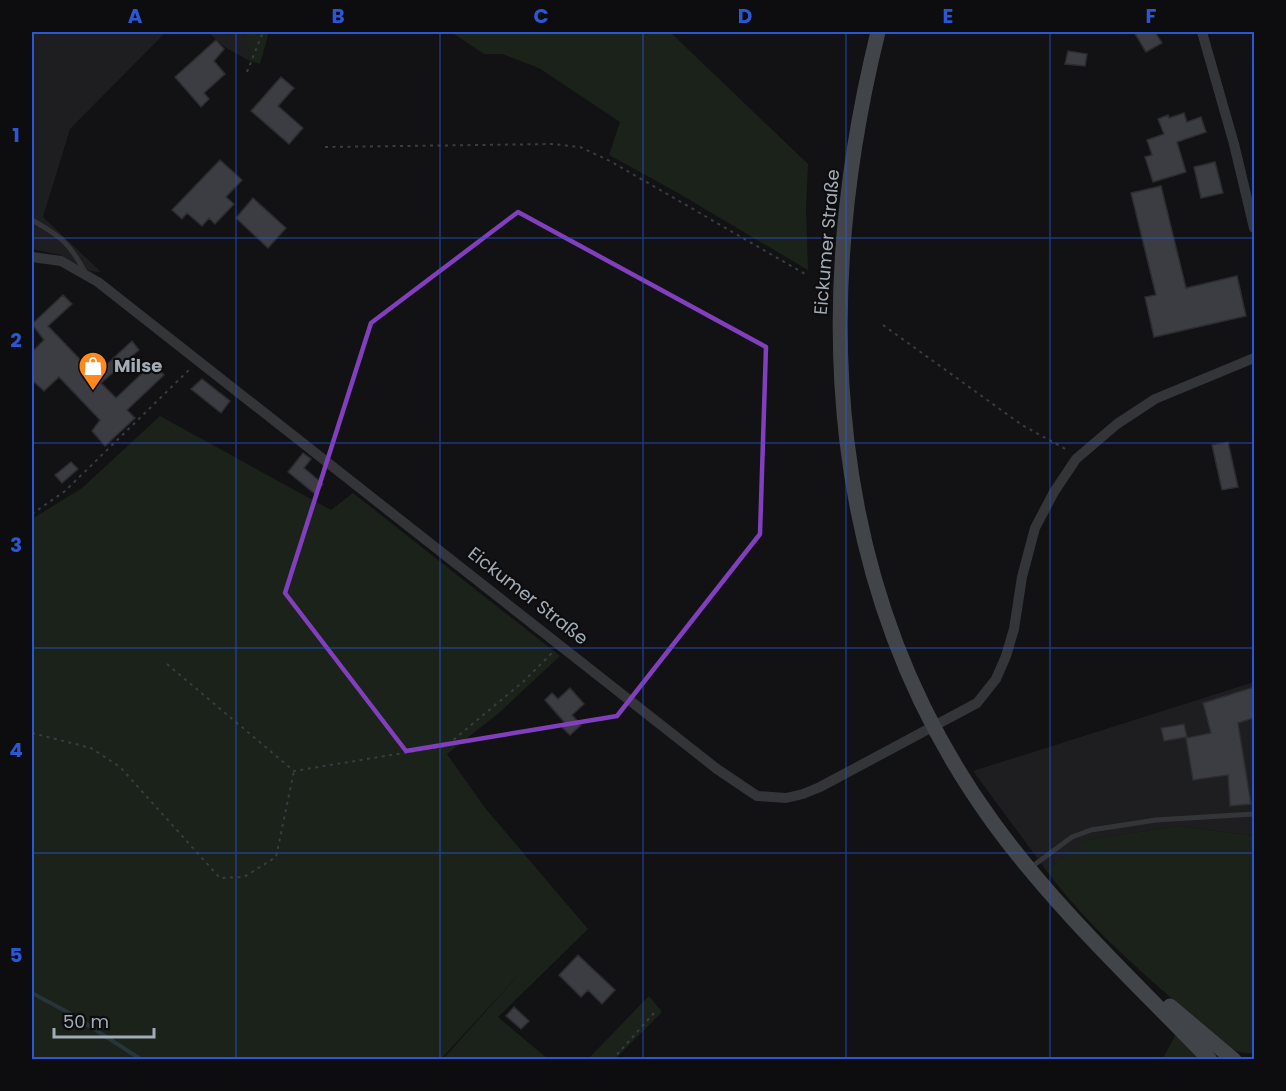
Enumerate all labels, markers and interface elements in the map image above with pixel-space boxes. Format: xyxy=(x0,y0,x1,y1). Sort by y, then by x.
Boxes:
text: A xyxy=(128,2,143,30)
text: B xyxy=(331,2,345,30)
text: C xyxy=(533,2,549,30)
text: D xyxy=(738,2,752,30)
text: E xyxy=(943,2,953,30)
text: F xyxy=(1146,2,1157,30)
text: 1 xyxy=(12,121,20,149)
street label: Eickumer Straße xyxy=(808,168,845,316)
text: 2 xyxy=(10,326,22,354)
shop icon: Milse xyxy=(77,350,109,392)
place label: Milse xyxy=(114,353,162,378)
text: 3 xyxy=(10,531,22,559)
street label: Eickumer Straße xyxy=(463,541,594,650)
text: 4 xyxy=(9,736,23,764)
text: 5 xyxy=(10,941,23,969)
scale bar xyxy=(54,1001,154,1039)
text: 50 m xyxy=(63,1009,109,1034)

